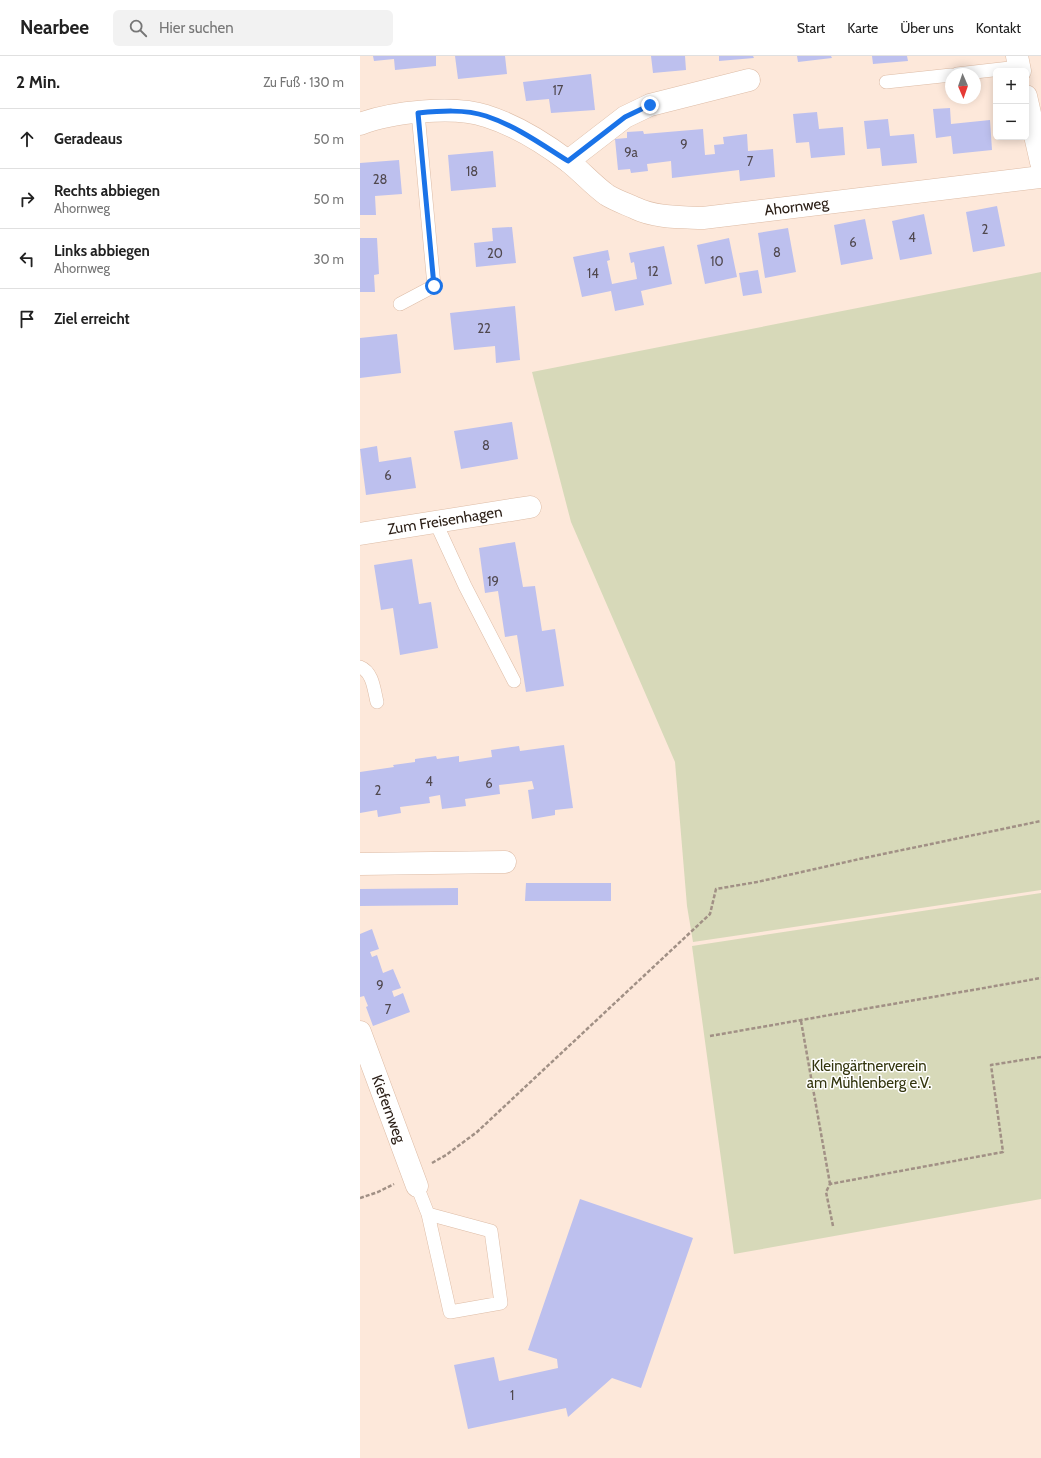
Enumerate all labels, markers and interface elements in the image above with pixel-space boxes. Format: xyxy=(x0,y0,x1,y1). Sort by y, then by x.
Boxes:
search box xyxy=(113,10,393,46)
text: Nearbee xyxy=(20,16,89,39)
icon: search xyxy=(127,17,149,39)
text: Hier suchen xyxy=(159,19,234,37)
text: Start xyxy=(797,19,825,37)
text: Karte xyxy=(847,19,878,37)
text: Über uns xyxy=(900,19,954,37)
text: Kontakt xyxy=(976,19,1021,37)
north arrow xyxy=(945,68,981,104)
map controls xyxy=(993,68,1029,140)
button: + xyxy=(993,68,1029,104)
text: 2 Min. xyxy=(16,72,60,92)
text: Zu Fuß · 130 m xyxy=(263,74,344,90)
house number: 17 xyxy=(553,82,564,98)
route end xyxy=(641,96,659,114)
button: − xyxy=(993,104,1029,140)
icon: ahead xyxy=(16,128,38,150)
text: Geradeaus xyxy=(54,130,122,148)
text: 50 m xyxy=(314,131,344,147)
house number: 9 xyxy=(680,136,688,152)
house number: 9a xyxy=(624,144,639,160)
house number: 7 xyxy=(747,153,754,169)
house number: 18 xyxy=(466,163,478,179)
house number: 28 xyxy=(373,171,387,187)
text: Rechts abbiegen xyxy=(54,182,160,200)
icon: right xyxy=(16,188,38,210)
text: 50 m xyxy=(314,191,344,207)
street label: Ahornweg xyxy=(763,194,830,219)
text: Ahornweg xyxy=(54,200,110,216)
house number: 2 xyxy=(982,221,989,237)
house number: 4 xyxy=(908,229,916,245)
house number: 6 xyxy=(849,234,857,250)
text: Links abbiegen xyxy=(54,242,150,260)
house number: 8 xyxy=(773,244,781,260)
house number: 20 xyxy=(487,245,503,261)
icon: left xyxy=(16,248,38,270)
text: 30 m xyxy=(314,251,344,267)
house number: 10 xyxy=(710,253,724,269)
text: Ahornweg xyxy=(54,260,110,276)
house number: 12 xyxy=(647,263,659,279)
house number: 14 xyxy=(587,265,599,281)
route start xyxy=(425,277,443,295)
icon: arrive xyxy=(16,308,38,330)
text: Ziel erreicht xyxy=(54,310,130,328)
house number: 22 xyxy=(477,320,491,336)
house number: 8 xyxy=(482,437,490,453)
house number: 6 xyxy=(384,467,392,483)
street label: Zum Freisenhagen xyxy=(386,503,504,538)
house number: 19 xyxy=(487,573,499,589)
house number: 4 xyxy=(425,773,433,789)
house number: 6 xyxy=(485,775,493,791)
house number: 2 xyxy=(375,782,382,798)
house number: 9 xyxy=(376,977,384,993)
house number: 7 xyxy=(385,1001,392,1017)
park label: Kleingärtnerverein am Mühlenberg e.V. xyxy=(807,1057,931,1092)
street label: Kiefernweg xyxy=(368,1072,409,1146)
house number: 1 xyxy=(510,1387,514,1403)

